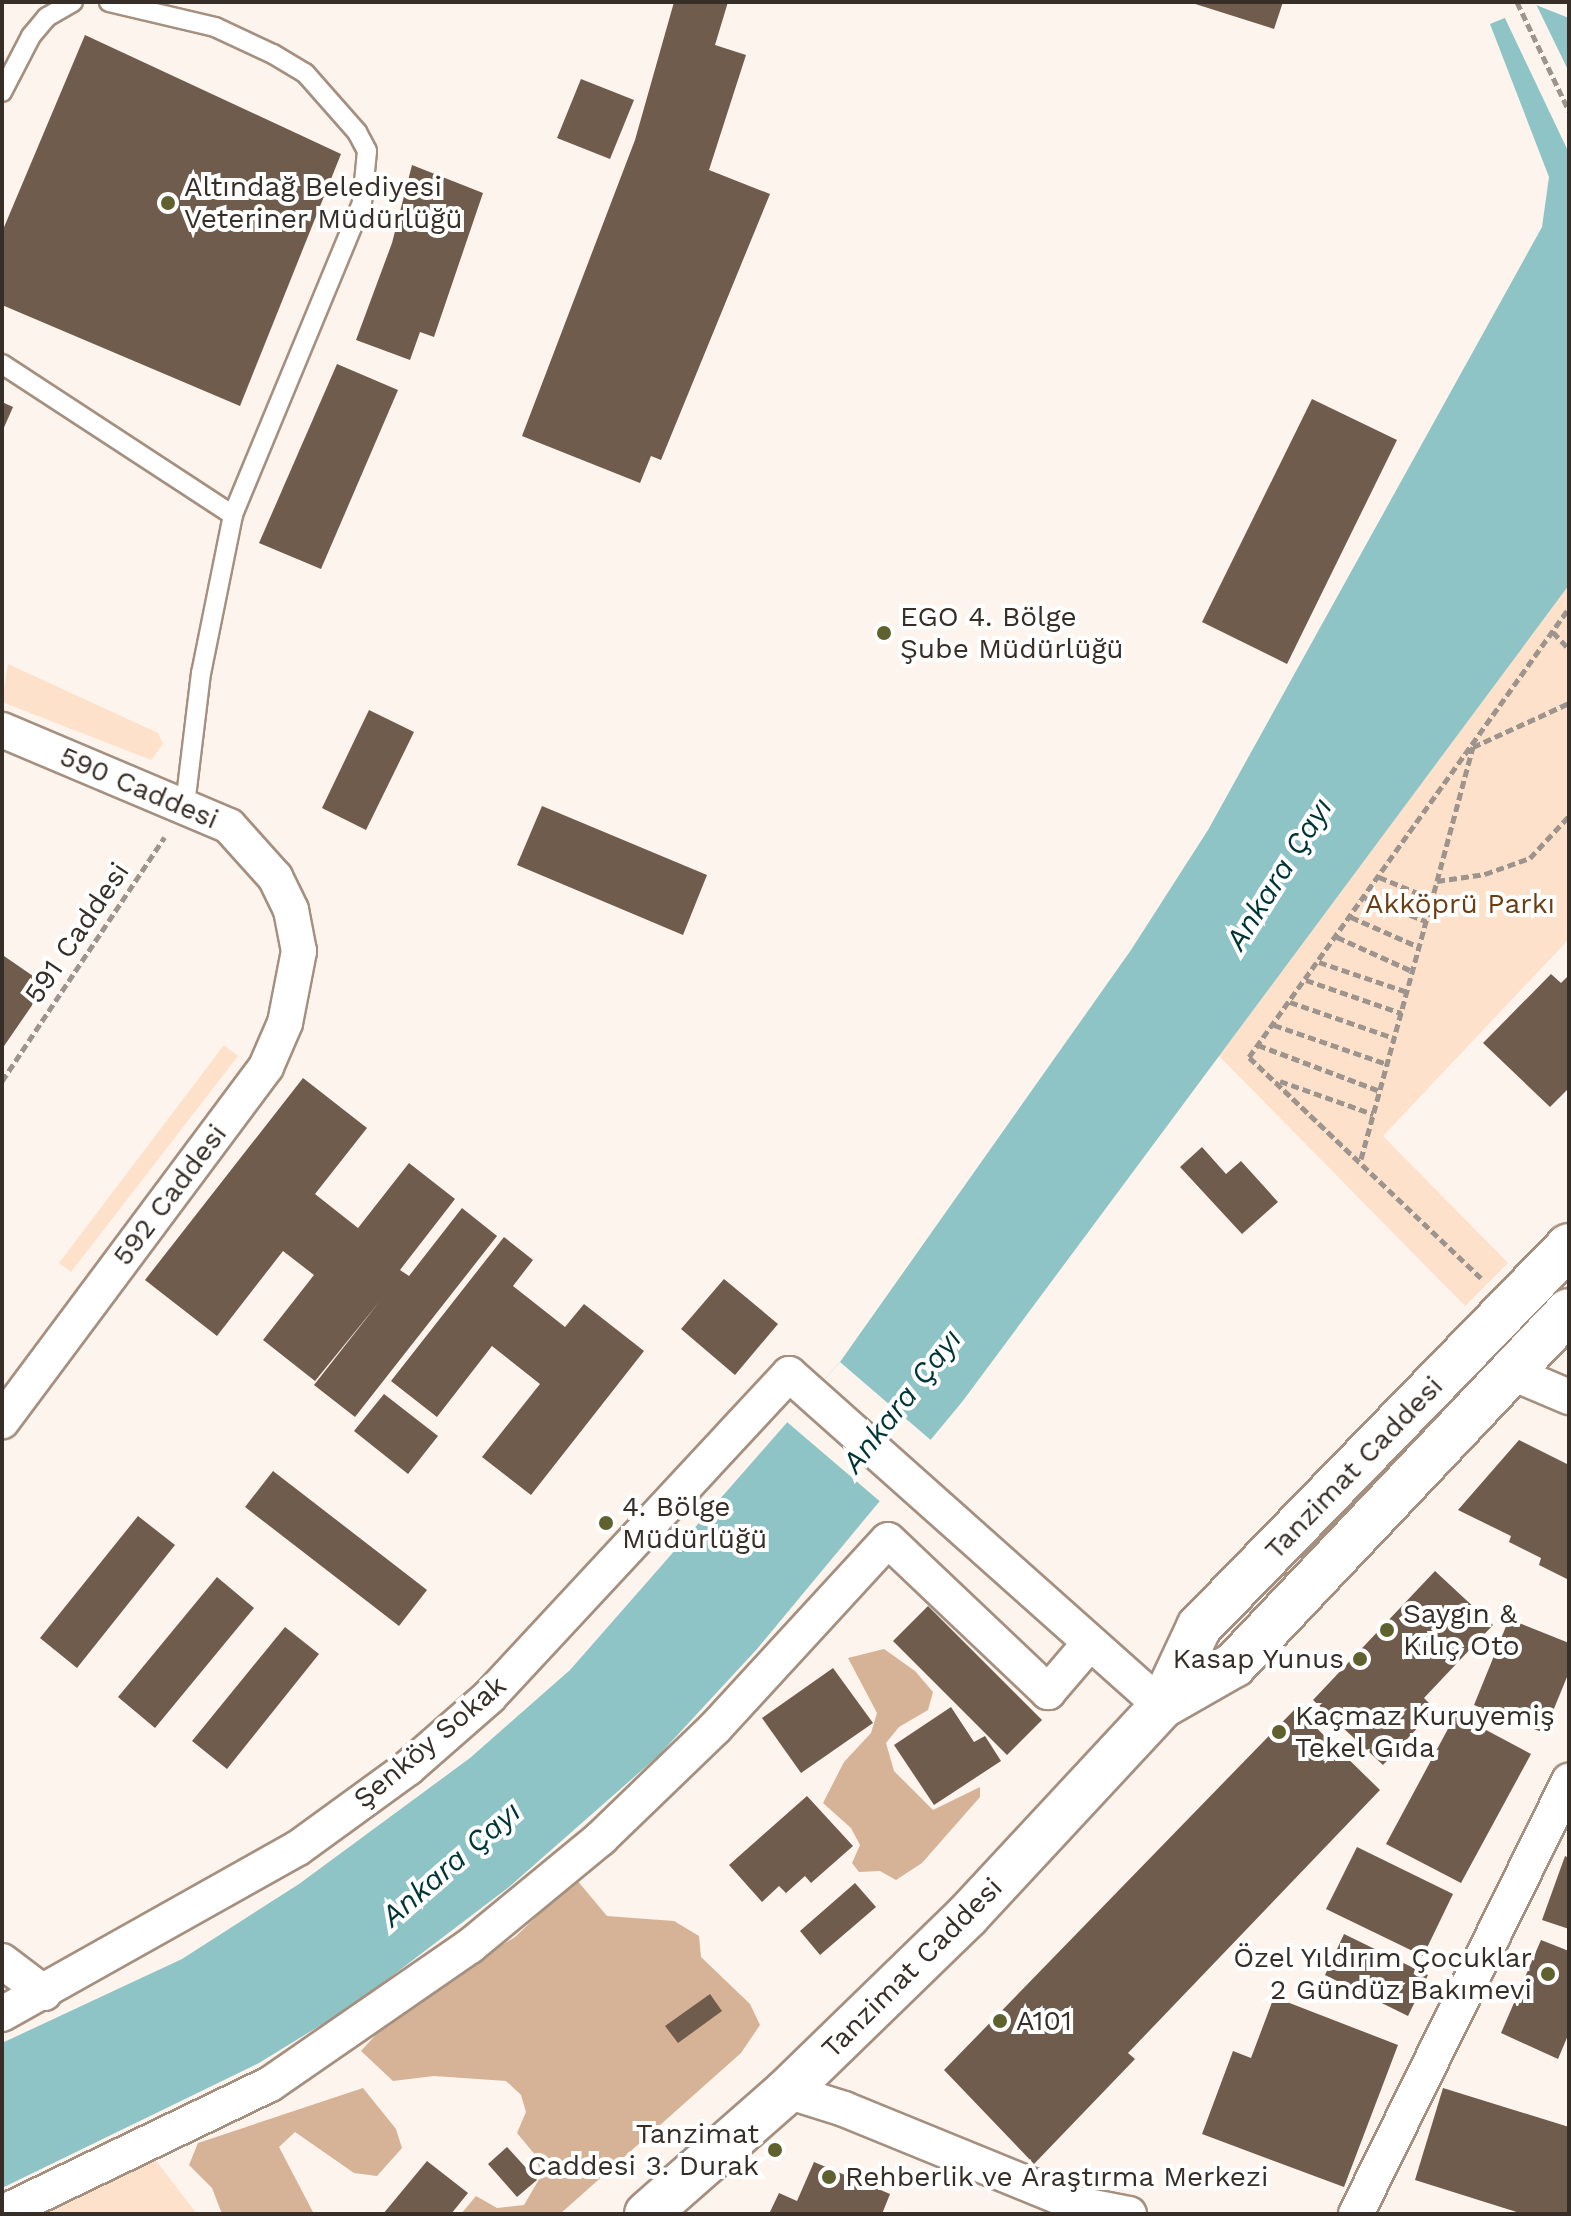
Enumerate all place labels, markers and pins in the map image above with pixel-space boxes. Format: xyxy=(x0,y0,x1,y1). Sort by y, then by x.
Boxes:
place label: Altındağ Belediyesi Veteriner Müdürlüğü xyxy=(184,170,463,236)
marker: Altındağ Belediyesi Veteriner Müdürlüğü xyxy=(159,194,177,212)
place label: EGO 4. Bölge Şube Müdürlüğü xyxy=(900,600,1124,666)
marker: EGO 4. Bölge Şube Müdürlüğü xyxy=(875,624,893,642)
place label: 4. Bölge Müdürlüğü xyxy=(622,1490,767,1556)
marker: 4. Bölge Müdürlüğü xyxy=(597,1514,615,1532)
place label: Saygın & Kılıç Oto xyxy=(1403,1597,1520,1663)
marker: Saygın & Kılıç Oto xyxy=(1378,1621,1396,1639)
place label: Kasap Yunus xyxy=(1171,1642,1344,1676)
marker: Kasap Yunus xyxy=(1351,1650,1369,1668)
place label: Kaçmaz Kuruyemiş Tekel Gıda xyxy=(1295,1699,1555,1765)
marker: Kaçmaz Kuruyemiş Tekel Gıda xyxy=(1270,1723,1288,1741)
place label: Özel Yıldırım Çocuklar 2 Gündüz Bakımevi xyxy=(1231,1941,1532,2007)
marker: Özel Yıldırım Çocuklar 2 Gündüz Bakımevi xyxy=(1539,1965,1557,1983)
place label: A101 xyxy=(1016,2004,1072,2038)
marker: A101 xyxy=(991,2012,1009,2030)
place label: Tanzimat Caddesi 3. Durak xyxy=(527,2117,759,2183)
marker: Tanzimat Caddesi 3. Durak xyxy=(766,2141,784,2159)
place label: Rehberlik ve Araştırma Merkezi xyxy=(845,2160,1271,2194)
marker: Rehberlik ve Araştırma Merkezi xyxy=(820,2168,838,2186)

